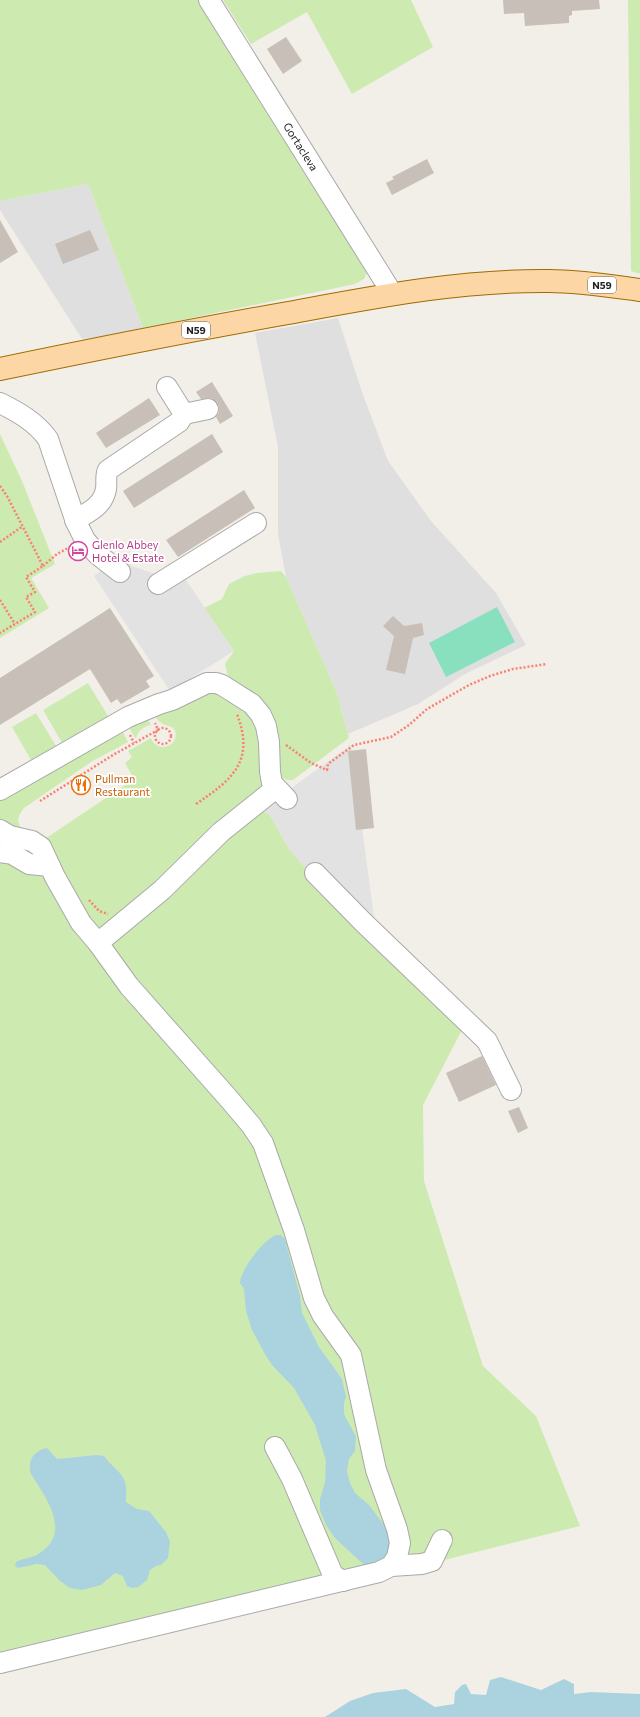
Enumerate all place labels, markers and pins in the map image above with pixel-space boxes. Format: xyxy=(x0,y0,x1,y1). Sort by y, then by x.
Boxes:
place label: Glenlo Abbey Hotel & Estate xyxy=(92,538,164,564)
hotel icon: Glenlo Abbey Hotel & Estate xyxy=(67,540,89,562)
place label: Pullman Restaurant xyxy=(95,772,151,798)
restaurant icon: Pullman Restaurant xyxy=(70,774,92,796)

